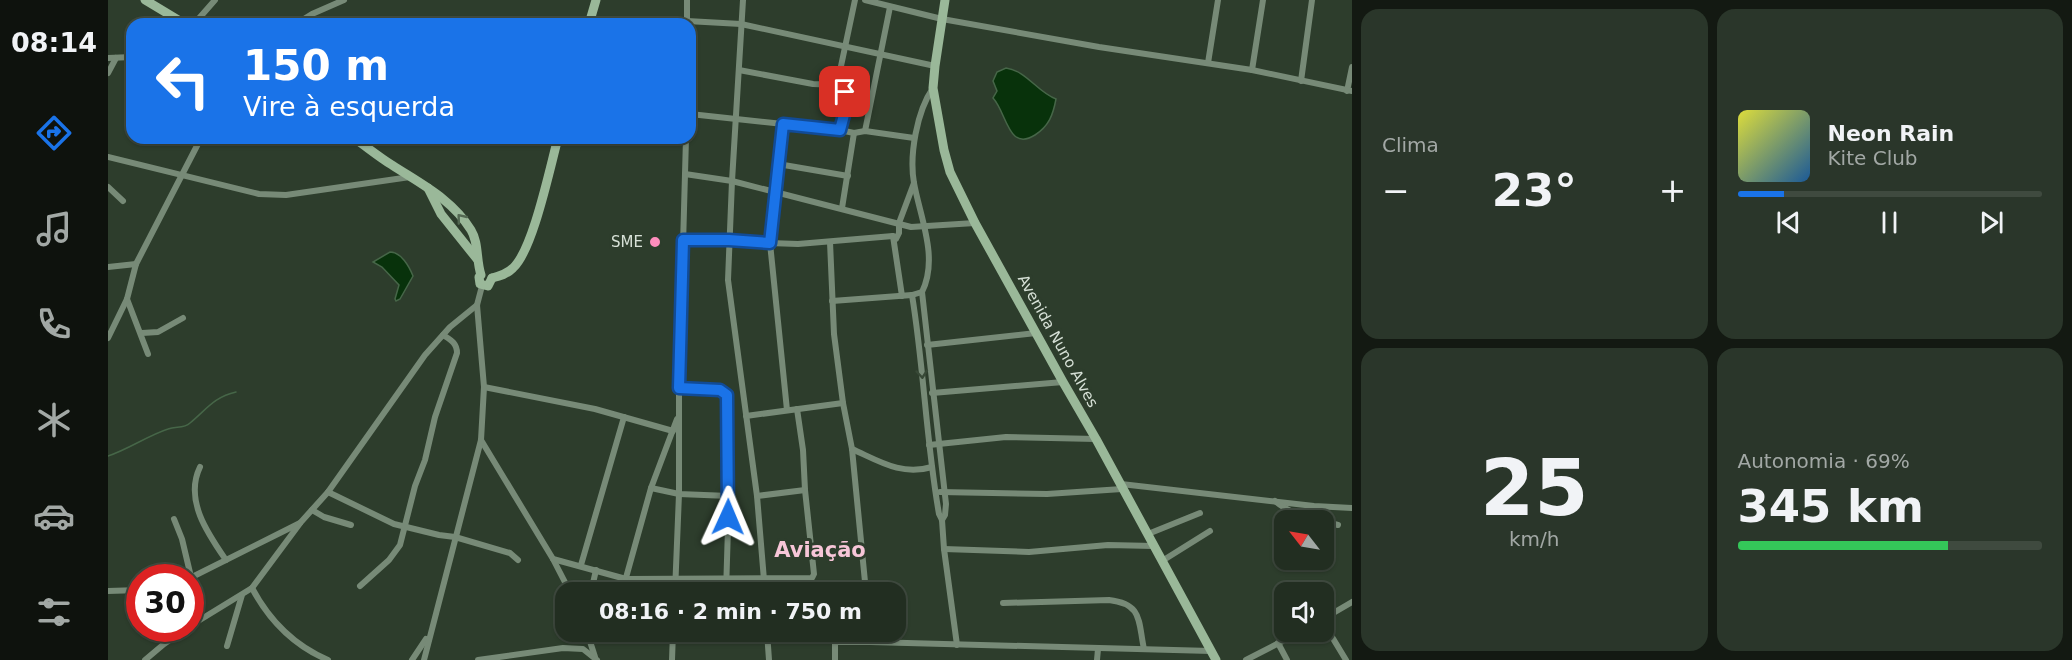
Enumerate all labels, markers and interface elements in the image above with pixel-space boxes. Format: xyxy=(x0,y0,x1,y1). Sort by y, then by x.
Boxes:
text: 08:14 xyxy=(11,27,97,58)
text: 150 m xyxy=(243,41,389,90)
icon: left xyxy=(144,42,222,120)
pin xyxy=(819,66,870,117)
icon: arrive xyxy=(828,75,861,108)
text: Vire à esquerda xyxy=(243,91,455,122)
icon: directions xyxy=(33,112,75,154)
text: Neon Rain xyxy=(1828,121,1954,146)
text: Clima xyxy=(1382,133,1439,157)
text: Kite Club xyxy=(1828,146,1918,170)
text: 23° xyxy=(1492,164,1577,217)
text: − xyxy=(1382,171,1410,210)
text: + xyxy=(1659,171,1687,210)
icon: previous xyxy=(1772,206,1805,239)
icon: pause xyxy=(1873,206,1906,239)
icon: next xyxy=(1975,206,2008,239)
icon: music xyxy=(33,208,75,250)
one-way arrow xyxy=(458,214,469,225)
place label: SME xyxy=(611,233,643,251)
marker: SME xyxy=(648,235,662,249)
street label: Avenida Nuno Alves xyxy=(1014,271,1102,411)
icon: phone xyxy=(33,303,75,345)
one-way arrow xyxy=(915,369,928,378)
icon: climate xyxy=(33,399,75,441)
text: 25 xyxy=(1480,443,1589,533)
text: Autonomia · 69% xyxy=(1738,449,1910,473)
text: 345 km xyxy=(1738,480,1924,533)
position arrow xyxy=(696,485,760,549)
icon: car xyxy=(33,495,75,537)
north arrow xyxy=(1274,510,1334,570)
map controls xyxy=(1274,510,1334,642)
text: km/h xyxy=(1509,527,1559,551)
district label: Aviação xyxy=(774,538,866,562)
speed limit sign: 30 xyxy=(126,564,204,642)
button: sound xyxy=(1274,582,1334,642)
icon: filters xyxy=(33,591,75,633)
text: 08:16 · 2 min · 750 m xyxy=(599,599,862,624)

